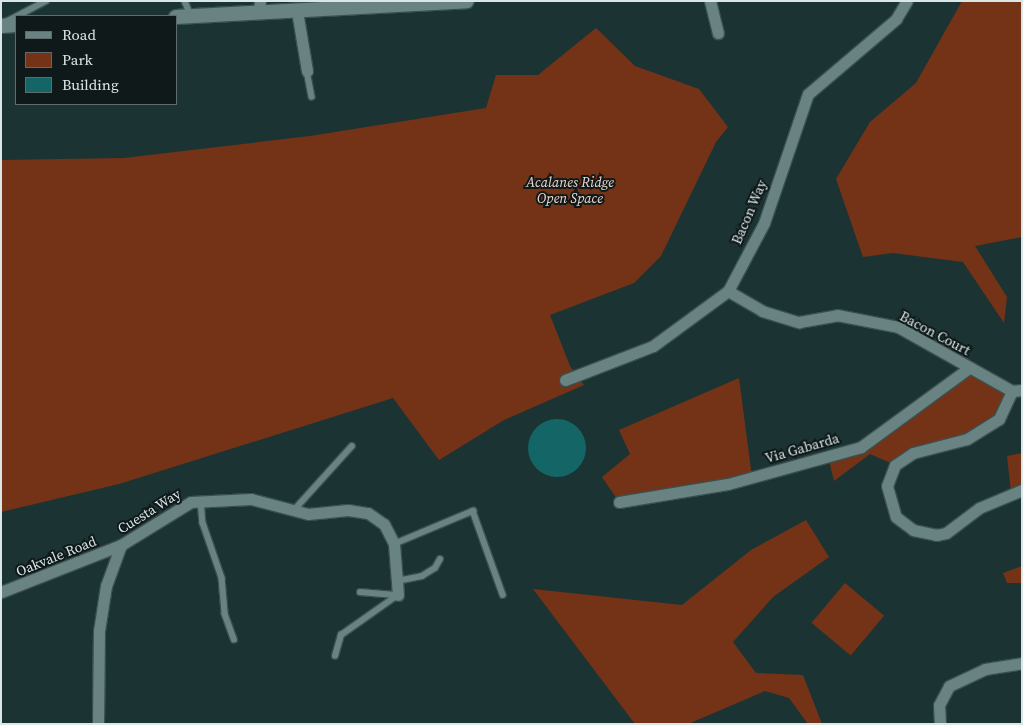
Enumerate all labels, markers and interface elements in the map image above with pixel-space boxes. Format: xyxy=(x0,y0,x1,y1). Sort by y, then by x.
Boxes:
legend xyxy=(15,15,178,105)
text: Road xyxy=(62,24,96,45)
text: Park xyxy=(62,49,93,70)
text: Building xyxy=(62,74,119,95)
park label: Acalanes Ridge Open Space xyxy=(526,174,614,206)
street label: Bacon Way xyxy=(728,177,770,247)
street label: Bacon Court xyxy=(897,307,973,359)
street label: Via Gabarda xyxy=(763,429,841,467)
street label: Cuesta Way xyxy=(114,485,184,537)
street label: Oakvale Road xyxy=(13,532,99,580)

